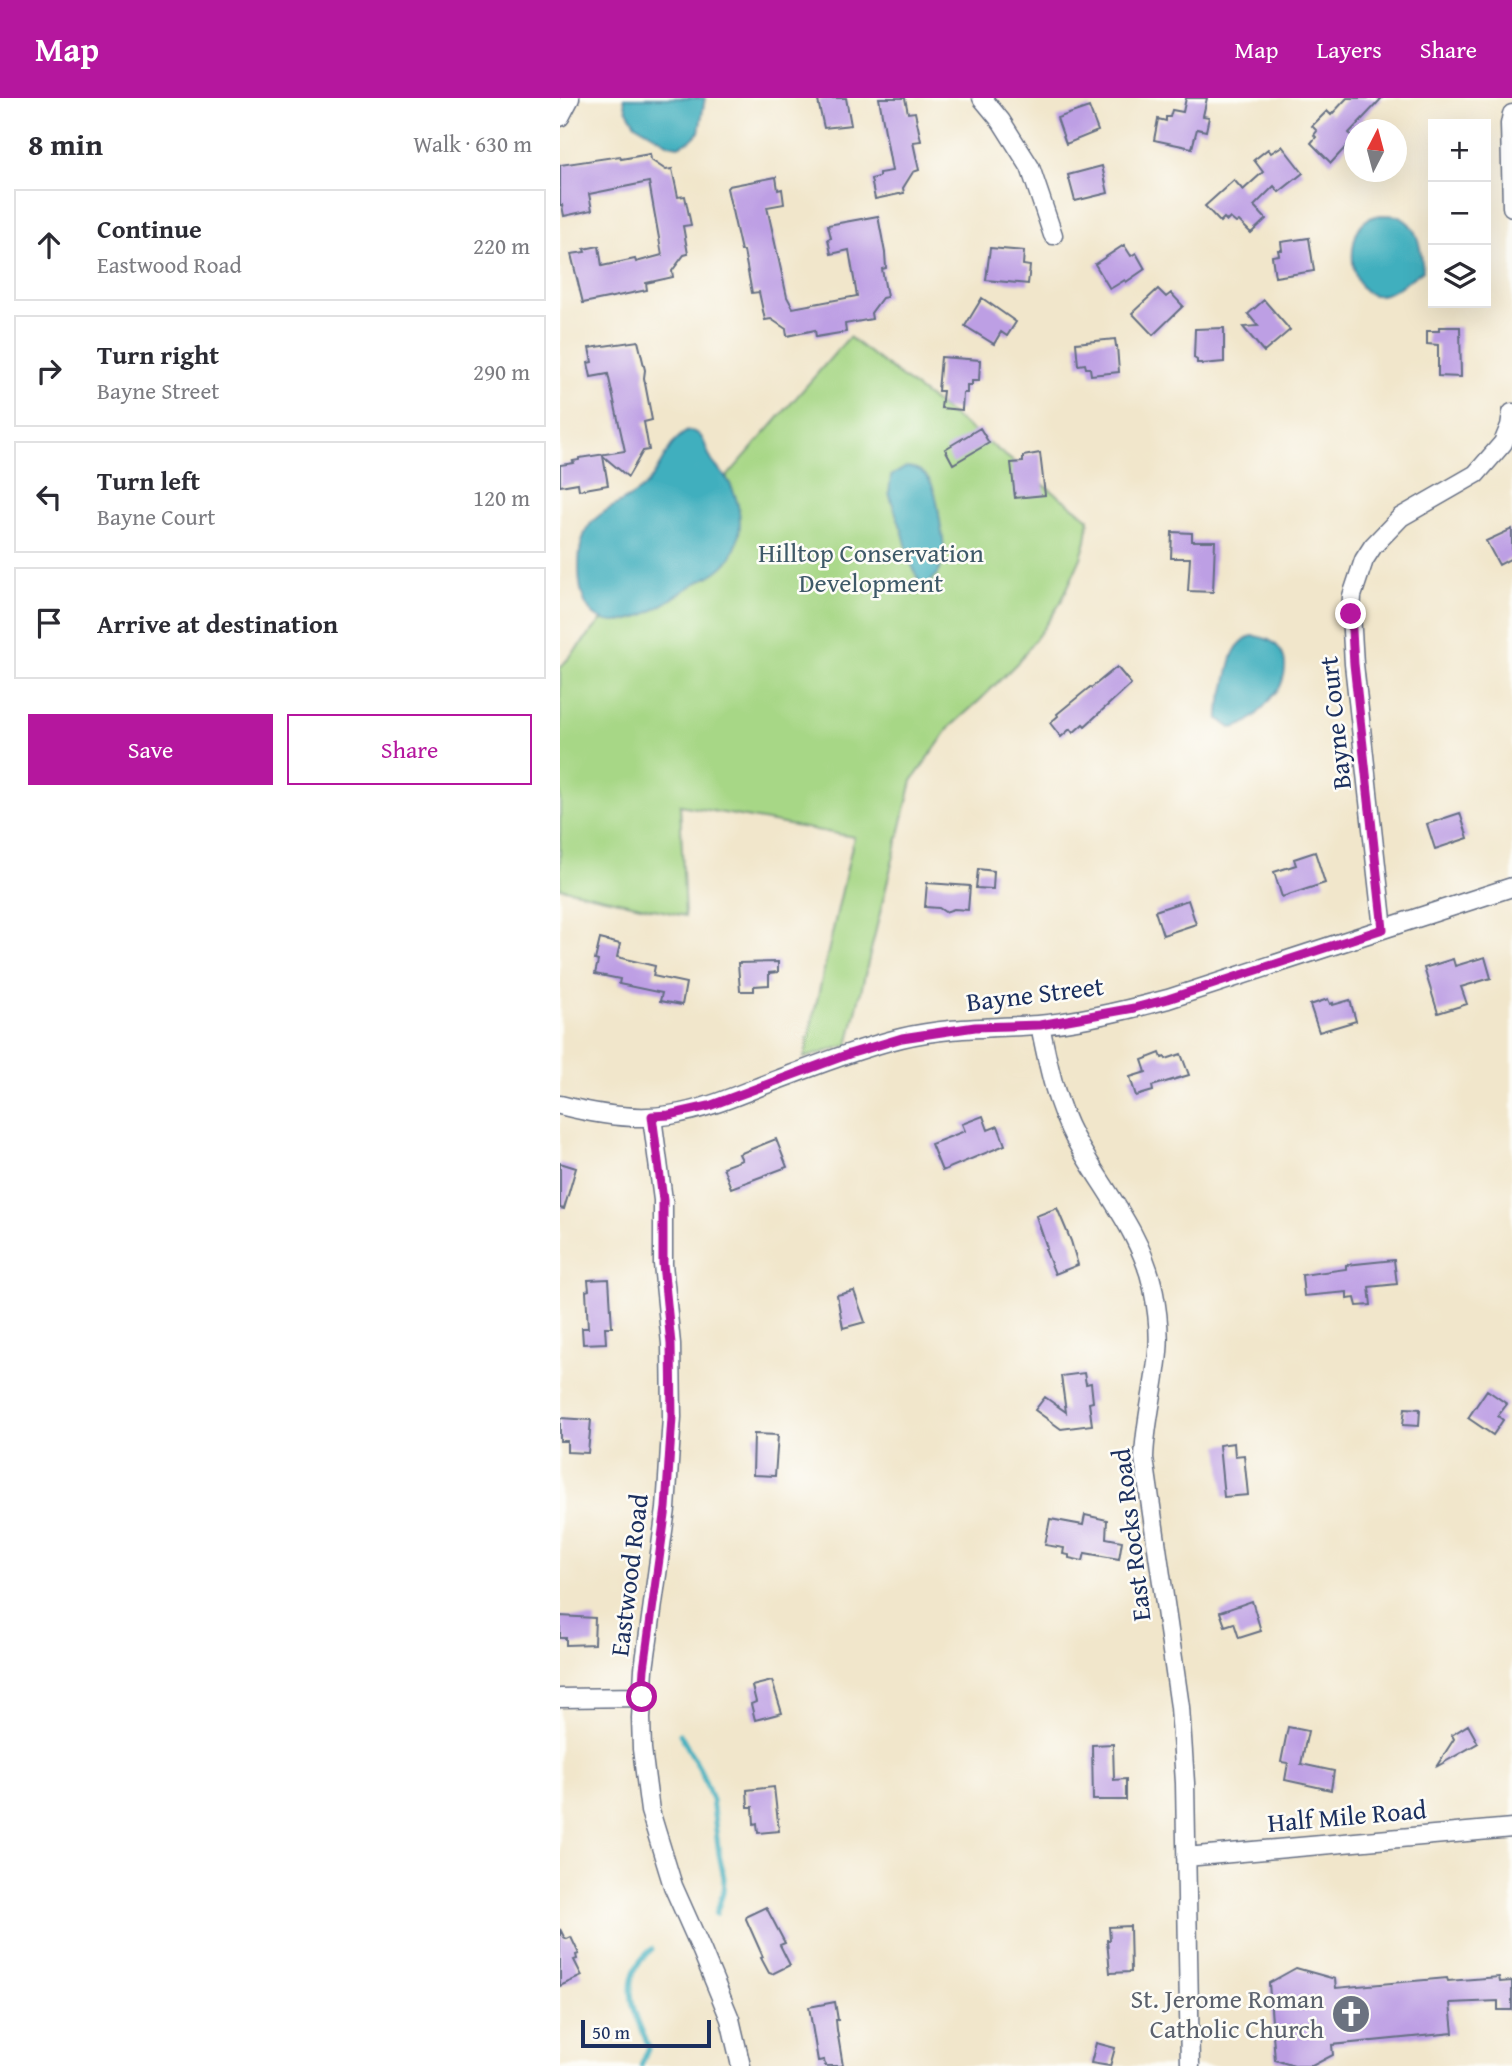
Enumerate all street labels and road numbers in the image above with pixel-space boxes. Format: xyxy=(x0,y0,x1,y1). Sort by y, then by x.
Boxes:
street label: Bayne Court xyxy=(1308,654,1361,792)
street label: Bayne Street xyxy=(964,966,1106,1021)
street label: East Rocks Road xyxy=(1101,1446,1160,1624)
street label: Eastwood Road xyxy=(599,1491,658,1658)
street label: Half Mile Road xyxy=(1266,1789,1428,1842)

